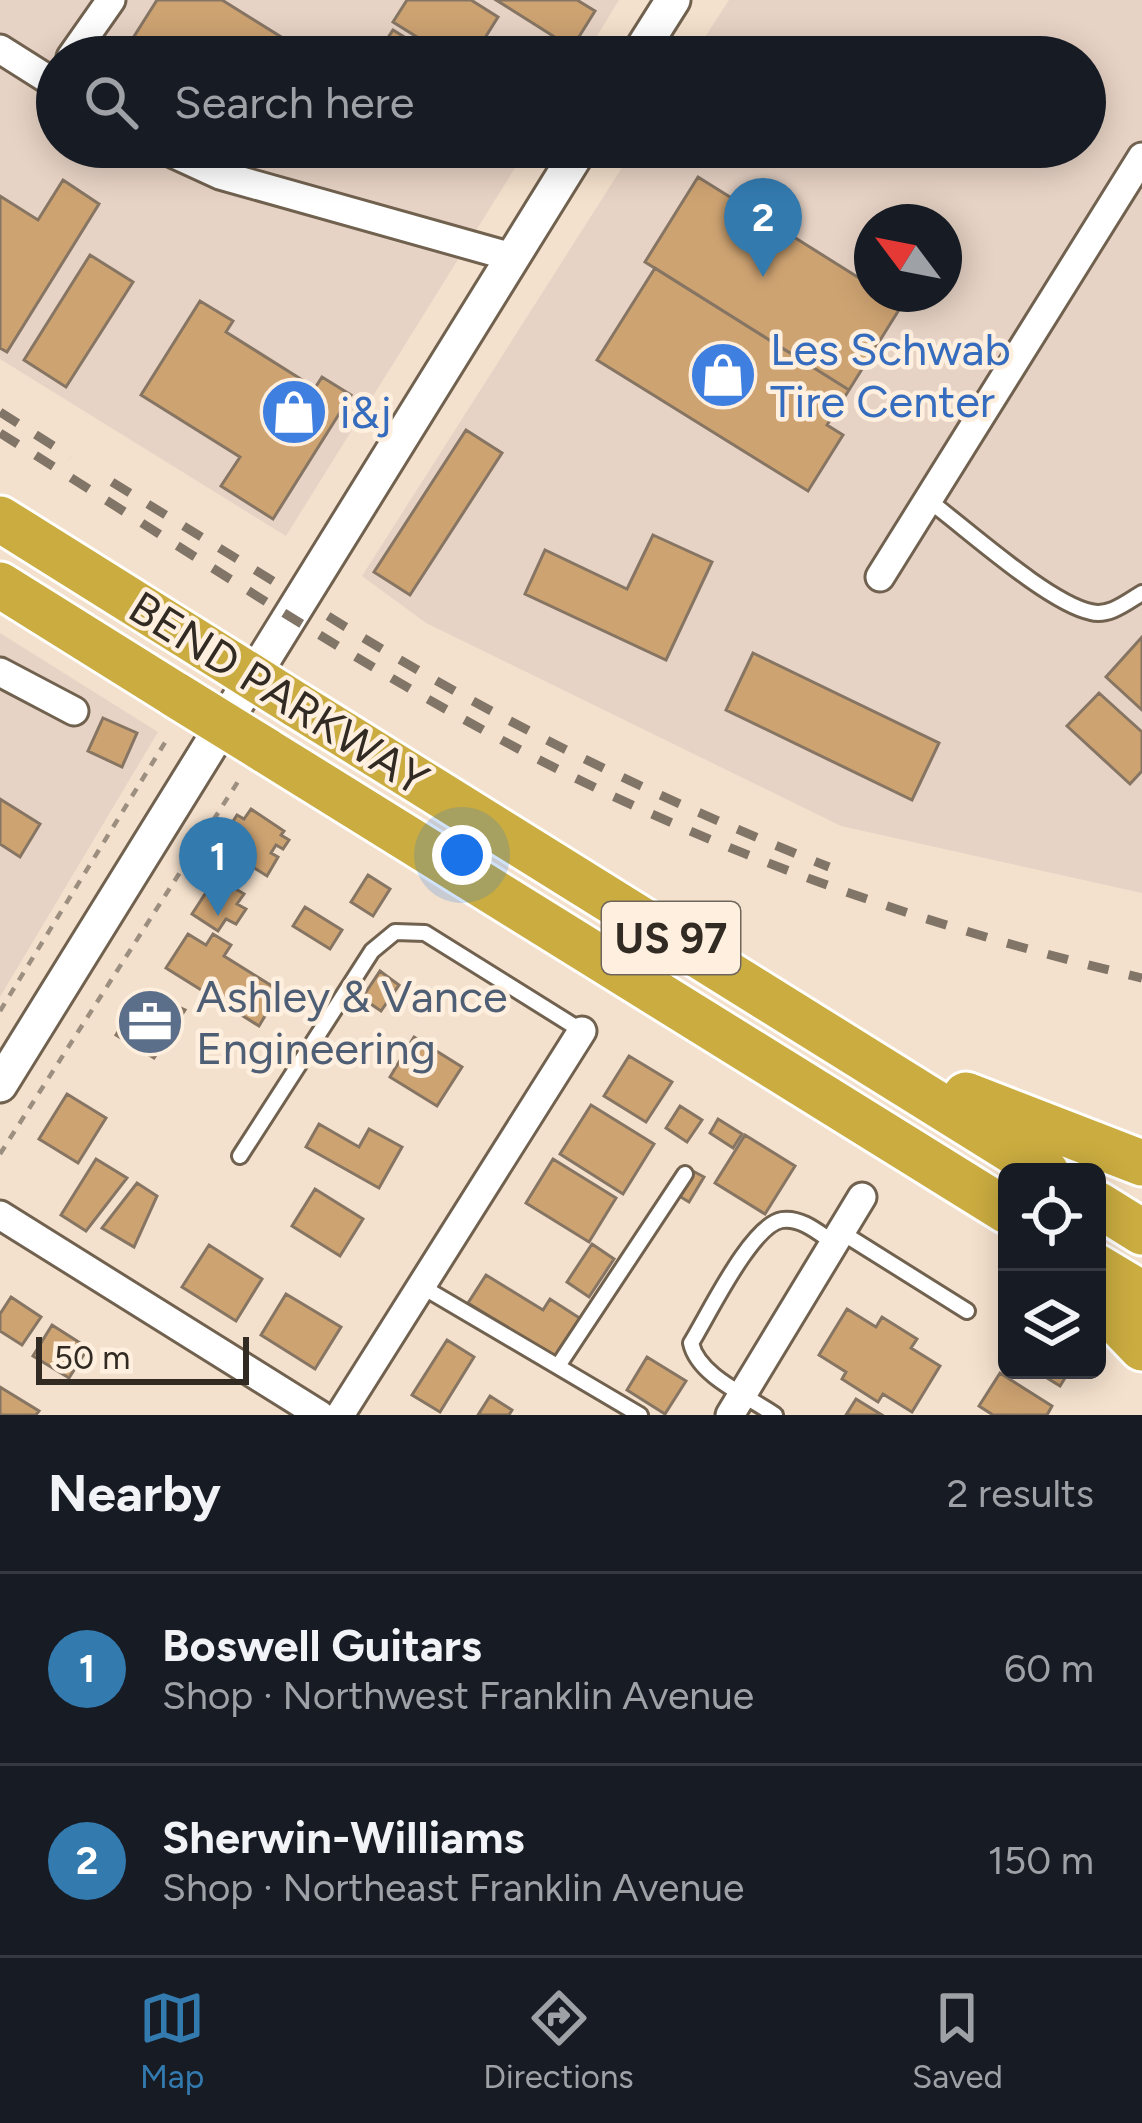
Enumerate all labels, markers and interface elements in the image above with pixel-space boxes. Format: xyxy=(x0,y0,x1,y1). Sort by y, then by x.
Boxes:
search box xyxy=(36,36,1106,168)
icon: search xyxy=(78,69,144,135)
text: Search here xyxy=(174,75,414,129)
pin: 2 xyxy=(724,178,802,277)
north arrow xyxy=(854,204,962,312)
place label: Les Schwab Tire Center xyxy=(770,322,1011,428)
shop icon: Les Schwab Tire Center xyxy=(688,340,758,410)
shop icon: i&j xyxy=(259,377,329,447)
place label: i&j xyxy=(340,385,392,439)
street label: BEND PARKWAY xyxy=(120,579,438,807)
pin: 1 xyxy=(179,817,257,916)
your location xyxy=(432,825,492,885)
road number: US 97 xyxy=(602,902,740,974)
place label: Ashley & Vance Engineering xyxy=(196,969,508,1075)
office icon: Ashley & Vance Engineering xyxy=(115,987,185,1057)
map controls xyxy=(998,1163,1106,1379)
button: locate xyxy=(998,1163,1106,1271)
button: layers xyxy=(998,1271,1106,1379)
scale bar xyxy=(36,1331,249,1384)
text: 50 m xyxy=(54,1338,130,1377)
text: Nearby xyxy=(48,1463,221,1524)
text: 2 results xyxy=(947,1470,1094,1517)
text: Boswell Guitars xyxy=(162,1618,482,1672)
text: 1 xyxy=(79,1645,95,1692)
text: 60 m xyxy=(1004,1645,1094,1692)
text: Shop · Northwest Franklin Avenue xyxy=(162,1672,754,1719)
text: Sherwin-Williams xyxy=(162,1810,524,1864)
text: 2 xyxy=(76,1837,98,1884)
text: 150 m xyxy=(988,1837,1094,1884)
text: Shop · Northeast Franklin Avenue xyxy=(162,1864,744,1911)
tab: Map xyxy=(139,1985,205,2096)
tab: Directions xyxy=(483,1985,634,2096)
tab: Saved xyxy=(912,1985,1003,2096)

